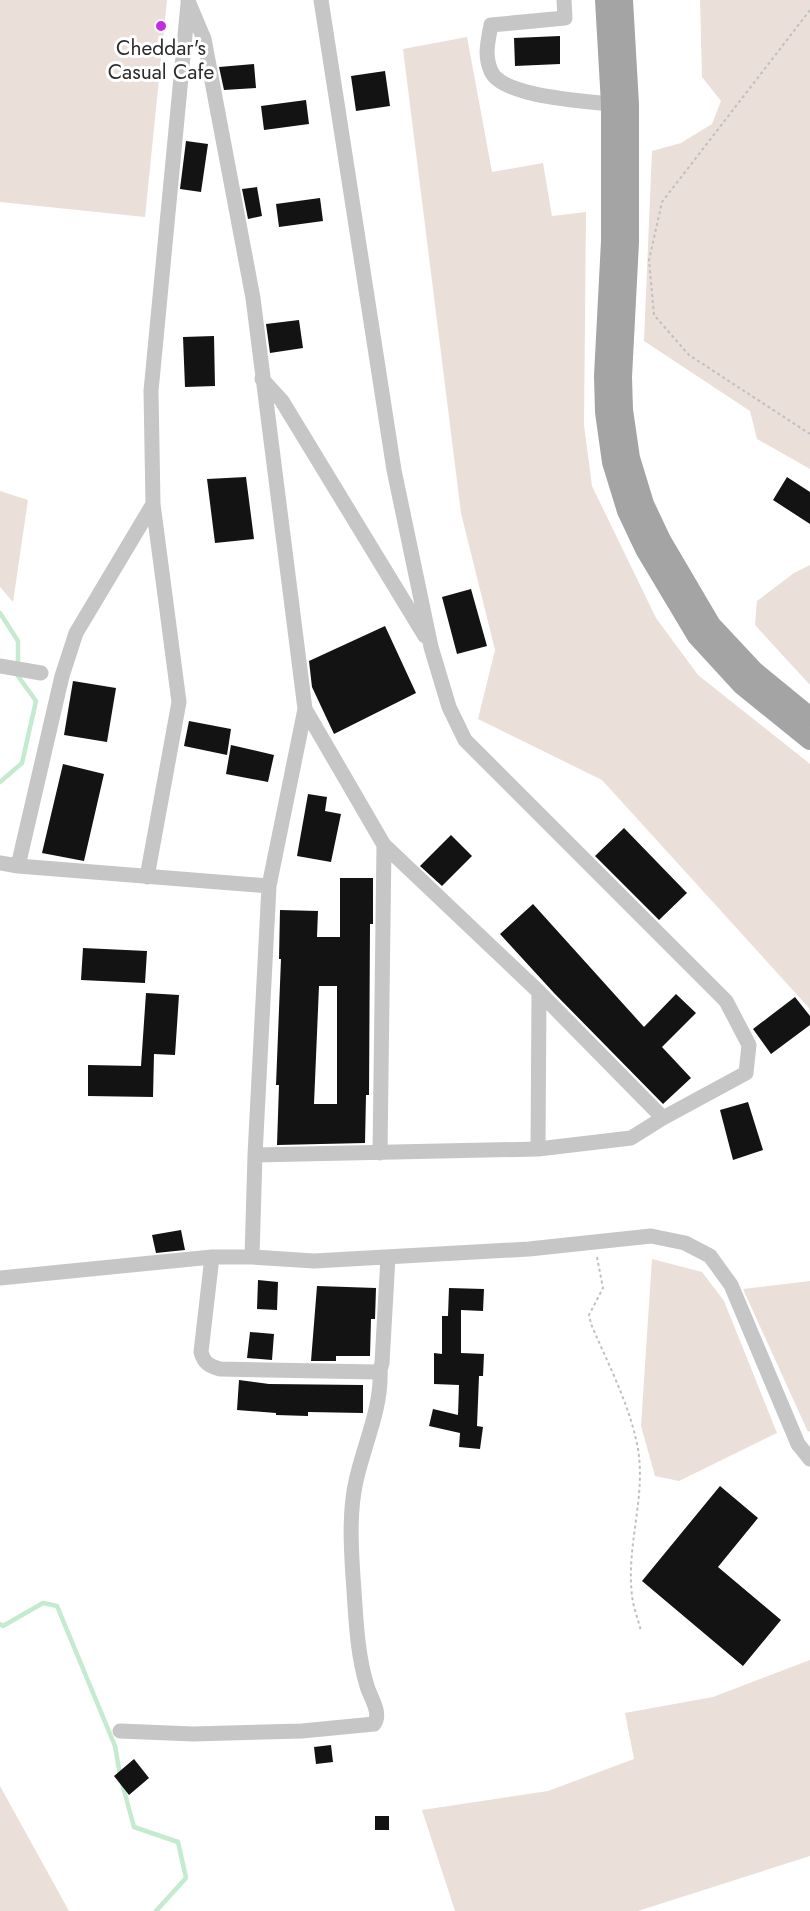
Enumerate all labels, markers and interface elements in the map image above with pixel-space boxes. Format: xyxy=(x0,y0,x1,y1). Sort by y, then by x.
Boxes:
marker: Cheddar's Casual Cafe xyxy=(154,19,168,33)
place label: Cheddar's Casual Cafe xyxy=(108,33,214,87)

